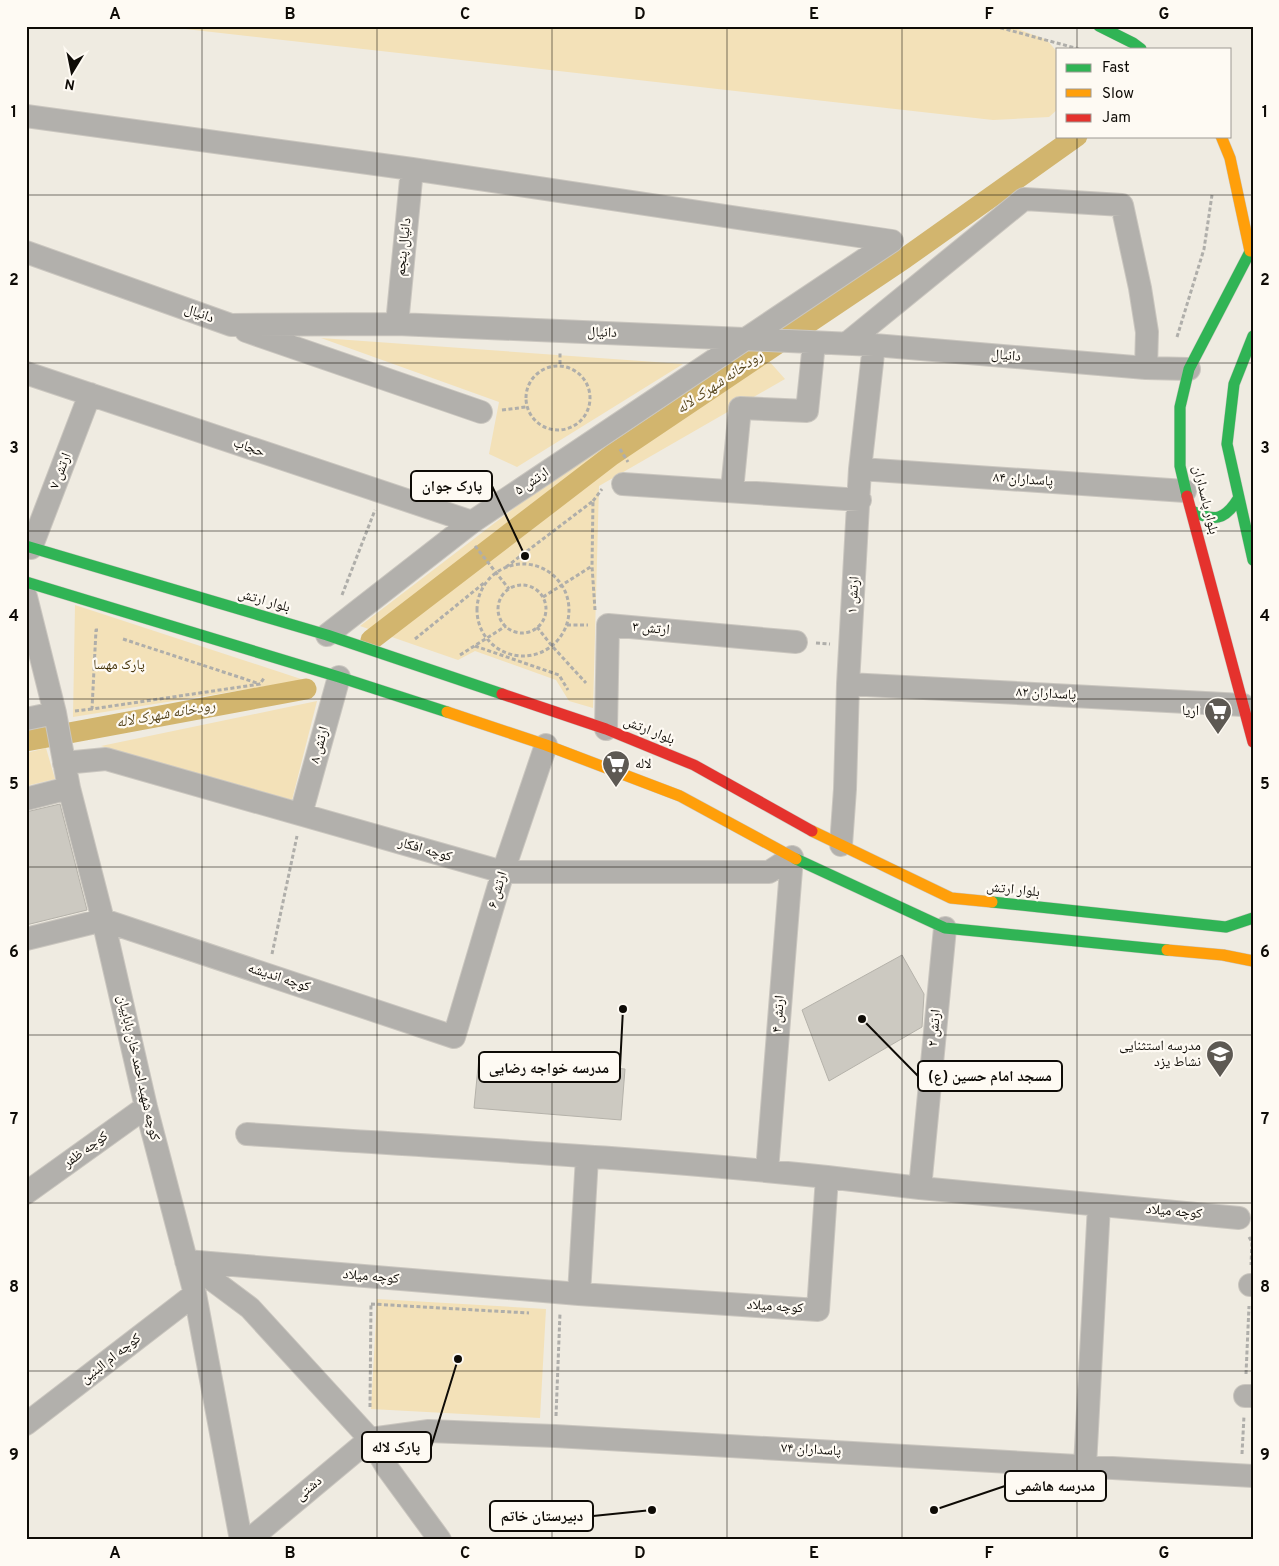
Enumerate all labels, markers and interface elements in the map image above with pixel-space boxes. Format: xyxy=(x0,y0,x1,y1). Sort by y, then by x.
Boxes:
text: A xyxy=(109,5,121,25)
text: B xyxy=(284,5,296,25)
text: C xyxy=(460,5,470,25)
text: D xyxy=(634,5,646,25)
text: E xyxy=(809,5,819,25)
text: F xyxy=(984,5,994,25)
text: G xyxy=(1159,5,1169,25)
north arrow xyxy=(48,48,98,98)
legend xyxy=(1056,48,1232,138)
text: Fast xyxy=(1102,59,1130,78)
text: N xyxy=(64,74,76,93)
text: Slow xyxy=(1102,85,1134,104)
text: 1 xyxy=(11,103,17,123)
text: 1 xyxy=(1262,103,1268,123)
text: Jam xyxy=(1102,109,1131,128)
street label: دانیال پنجم xyxy=(392,217,416,277)
text: 2 xyxy=(9,271,19,291)
text: 2 xyxy=(1260,271,1270,291)
street label: دانیال xyxy=(182,301,216,327)
street label: دانیال xyxy=(587,324,617,342)
street label: دانیال xyxy=(990,346,1022,366)
water label: رودخانه شهرک لاله xyxy=(673,347,767,419)
street label: حجاب xyxy=(231,435,267,461)
text: 3 xyxy=(9,439,19,459)
text: 3 xyxy=(1260,439,1270,459)
street label: ارتش ۷ xyxy=(46,451,76,491)
street label: بلوار پاسداران xyxy=(1188,464,1222,536)
street label: ارتش ۵ xyxy=(512,465,552,499)
street label: پاسداران ۸۴ xyxy=(992,469,1054,491)
callout: پارک جوان xyxy=(411,471,492,501)
text: پارک جوان xyxy=(422,478,482,497)
street label: ارتش ۱ xyxy=(844,576,864,614)
street label: بلوار ارتش xyxy=(236,585,292,617)
text: 4 xyxy=(9,607,19,627)
text: 4 xyxy=(1260,607,1270,627)
street label: ارتش ۳ xyxy=(632,619,670,639)
park label: پارک مهسا xyxy=(93,657,145,674)
street label: پاسداران ۸۲ xyxy=(1015,684,1077,704)
supermarket icon: اریا xyxy=(1203,696,1233,735)
water label: رودخانه شهرک لاله xyxy=(115,697,217,733)
place label: اریا xyxy=(1182,703,1199,720)
street label: بلوار ارتش xyxy=(621,713,677,749)
street label: ارتش ۸ xyxy=(307,725,333,765)
supermarket icon: لاله xyxy=(601,749,631,788)
place label: لاله xyxy=(635,756,652,773)
text: 5 xyxy=(9,775,19,795)
text: 5 xyxy=(1260,775,1270,795)
street label: کوچه افکار xyxy=(395,834,454,866)
street label: ارتش ۶ xyxy=(484,870,512,910)
street label: بلوار ارتش xyxy=(985,879,1041,901)
text: 6 xyxy=(9,943,19,963)
text: 6 xyxy=(1260,943,1270,963)
street label: کوچه اندیشه xyxy=(245,960,313,996)
street label: کوچه شهید احمد خان باباییان xyxy=(113,994,163,1143)
street label: ارتش ۴ xyxy=(769,995,789,1033)
street label: ارتش ۲ xyxy=(925,1009,945,1047)
place label: مدرسه استثنایی نشاط یزد xyxy=(1119,1038,1201,1071)
school or university icon: مدرسه استثنایی نشاط یزد xyxy=(1205,1039,1235,1078)
callout: مدرسه خواجه رضایی xyxy=(479,1052,620,1082)
text: مدرسه خواجه رضایی xyxy=(489,1060,609,1079)
callout: مسجد امام حسین (ع) xyxy=(918,1061,1062,1091)
text: مسجد امام حسین (ع) xyxy=(928,1068,1052,1087)
text: 7 xyxy=(10,1110,18,1130)
text: 7 xyxy=(1261,1110,1269,1130)
street label: کوچه ظفر xyxy=(59,1128,112,1173)
street label: کوچه میلاد xyxy=(1145,1201,1203,1223)
street label: کوچه میلاد xyxy=(342,1266,400,1288)
text: 8 xyxy=(9,1278,19,1298)
text: 8 xyxy=(1260,1278,1270,1298)
street label: کوچه میلاد xyxy=(746,1297,804,1317)
street label: کوچه ام البنین xyxy=(77,1330,145,1388)
callout: پارک لاله xyxy=(362,1432,431,1462)
text: پارک لاله xyxy=(372,1439,420,1458)
street label: پاسداران ۷۴ xyxy=(780,1440,842,1460)
text: 9 xyxy=(9,1446,19,1466)
text: 9 xyxy=(1260,1446,1270,1466)
callout: مدرسه هاشمی xyxy=(1005,1471,1106,1501)
street label: دشتی xyxy=(292,1473,326,1505)
text: مدرسه هاشمی xyxy=(1015,1478,1095,1497)
callout: دبیرستان خاتم xyxy=(490,1501,593,1531)
text: دبیرستان خاتم xyxy=(501,1508,583,1527)
text: A xyxy=(109,1544,121,1564)
text: B xyxy=(284,1544,296,1564)
text: C xyxy=(460,1544,470,1564)
text: D xyxy=(634,1544,646,1564)
text: E xyxy=(809,1544,819,1564)
text: F xyxy=(984,1544,994,1564)
text: G xyxy=(1159,1544,1169,1564)

